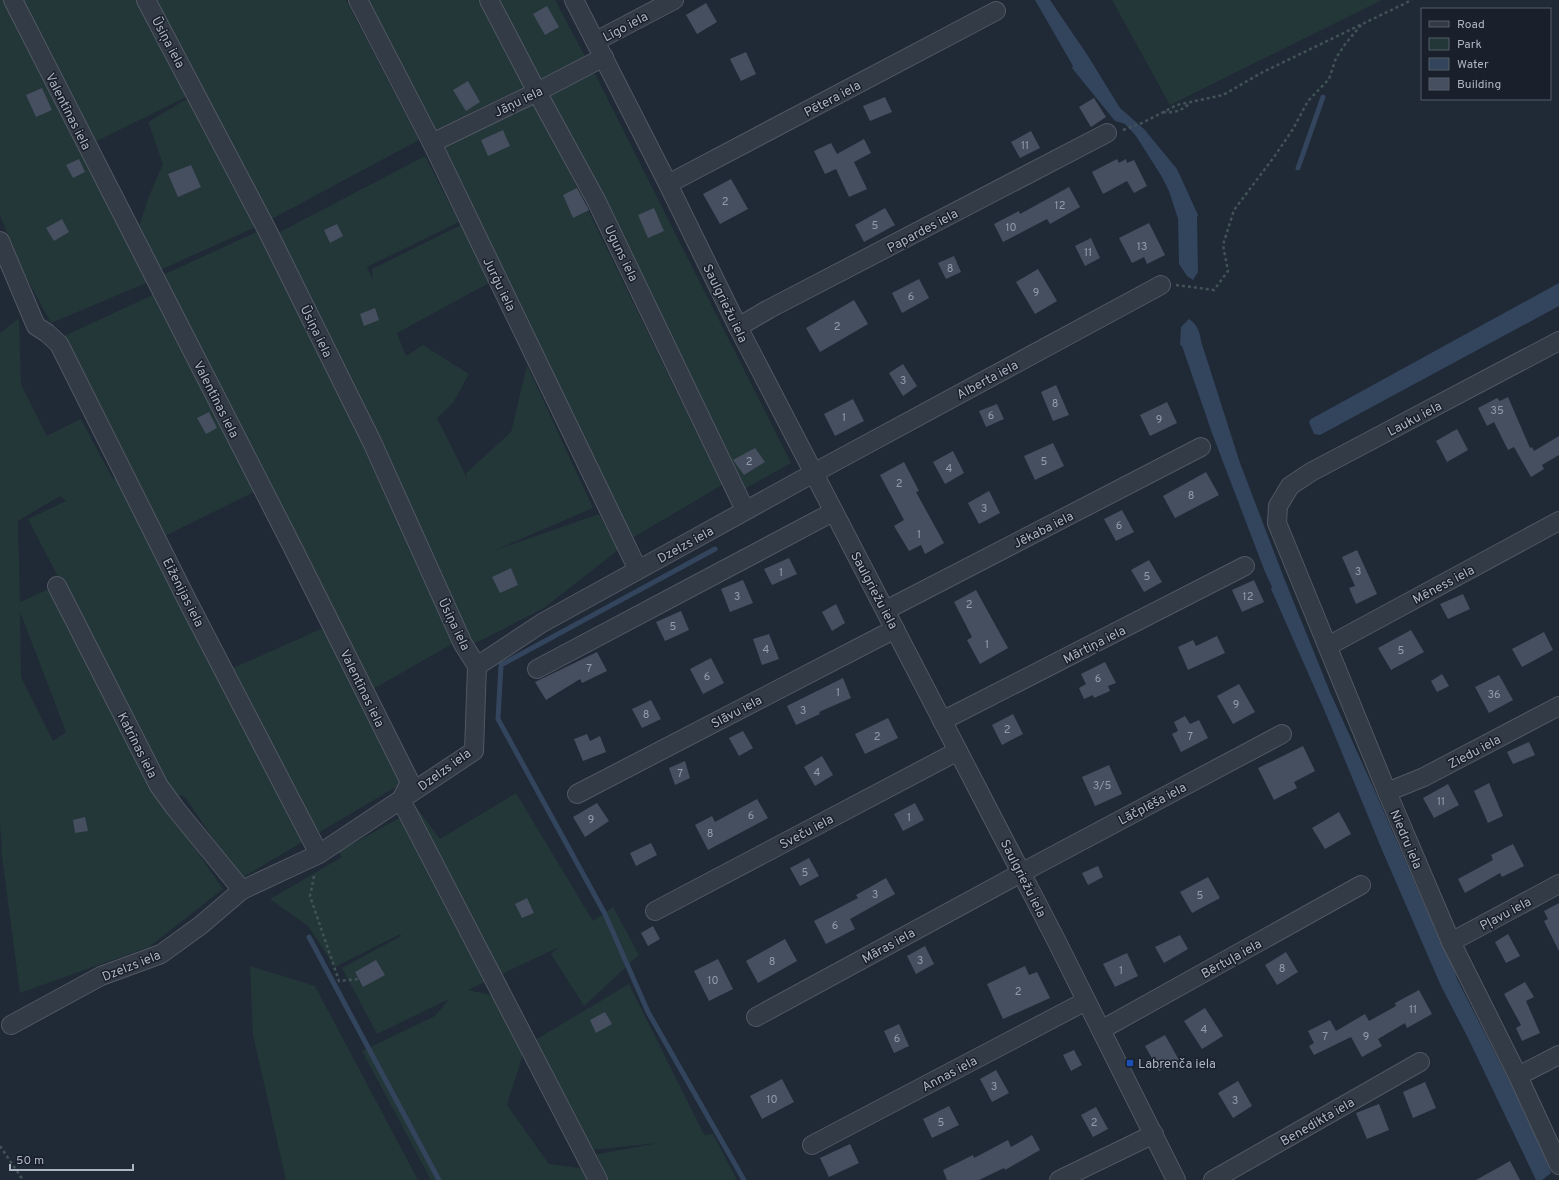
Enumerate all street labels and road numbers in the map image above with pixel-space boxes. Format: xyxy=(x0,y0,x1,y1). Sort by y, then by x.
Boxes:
street label: Līgo iela xyxy=(601,9,651,46)
street label: Ūsiņa iela xyxy=(147,14,188,71)
street label: Valentīnas iela xyxy=(41,71,93,153)
street label: Pētera iela xyxy=(802,78,864,121)
street label: Jāņu iela xyxy=(492,84,546,121)
street label: Papardes iela xyxy=(885,206,961,257)
street label: Uguns iela xyxy=(600,223,641,285)
street label: Jurģu iela xyxy=(478,255,518,314)
street label: Saulgriežu iela xyxy=(698,262,750,346)
street label: Ūsiņa iela xyxy=(296,303,336,361)
street label: Alberta iela xyxy=(954,358,1021,404)
street label: Valentīnas iela xyxy=(189,359,241,441)
street label: Lauku iela xyxy=(1385,399,1445,441)
street label: Jēkaba iela xyxy=(1011,509,1077,553)
street label: Dzelzs iela xyxy=(655,524,717,568)
street label: Saulgriežu iela xyxy=(846,549,900,632)
street label: Eiženijas iela xyxy=(158,556,206,630)
street label: Mēness iela xyxy=(1410,563,1478,609)
street label: Ūsiņa iela xyxy=(434,596,474,654)
street label: Mārtiņa iela xyxy=(1061,623,1129,668)
street label: Valentīnas iela xyxy=(336,647,387,730)
street label: Slāvu iela xyxy=(709,693,765,733)
street label: Katrīnas iela xyxy=(113,710,160,781)
street label: Ziedu iela xyxy=(1446,732,1504,773)
street label: Dzelzs iela xyxy=(416,746,475,795)
street label: Lāčplēša iela xyxy=(1116,780,1190,829)
street label: Niedru iela xyxy=(1386,808,1425,872)
street label: Sveču iela xyxy=(777,812,837,854)
street label: Saulgriežu iela xyxy=(996,837,1049,921)
street label: Pļavu iela xyxy=(1477,895,1534,935)
street label: Māras iela xyxy=(860,926,918,968)
street label: Bērtuļa iela xyxy=(1199,937,1265,983)
street label: Dzelzs iela xyxy=(100,948,163,986)
street label: Annas iela xyxy=(920,1054,980,1096)
street label: Benedikta iela xyxy=(1278,1095,1358,1150)

